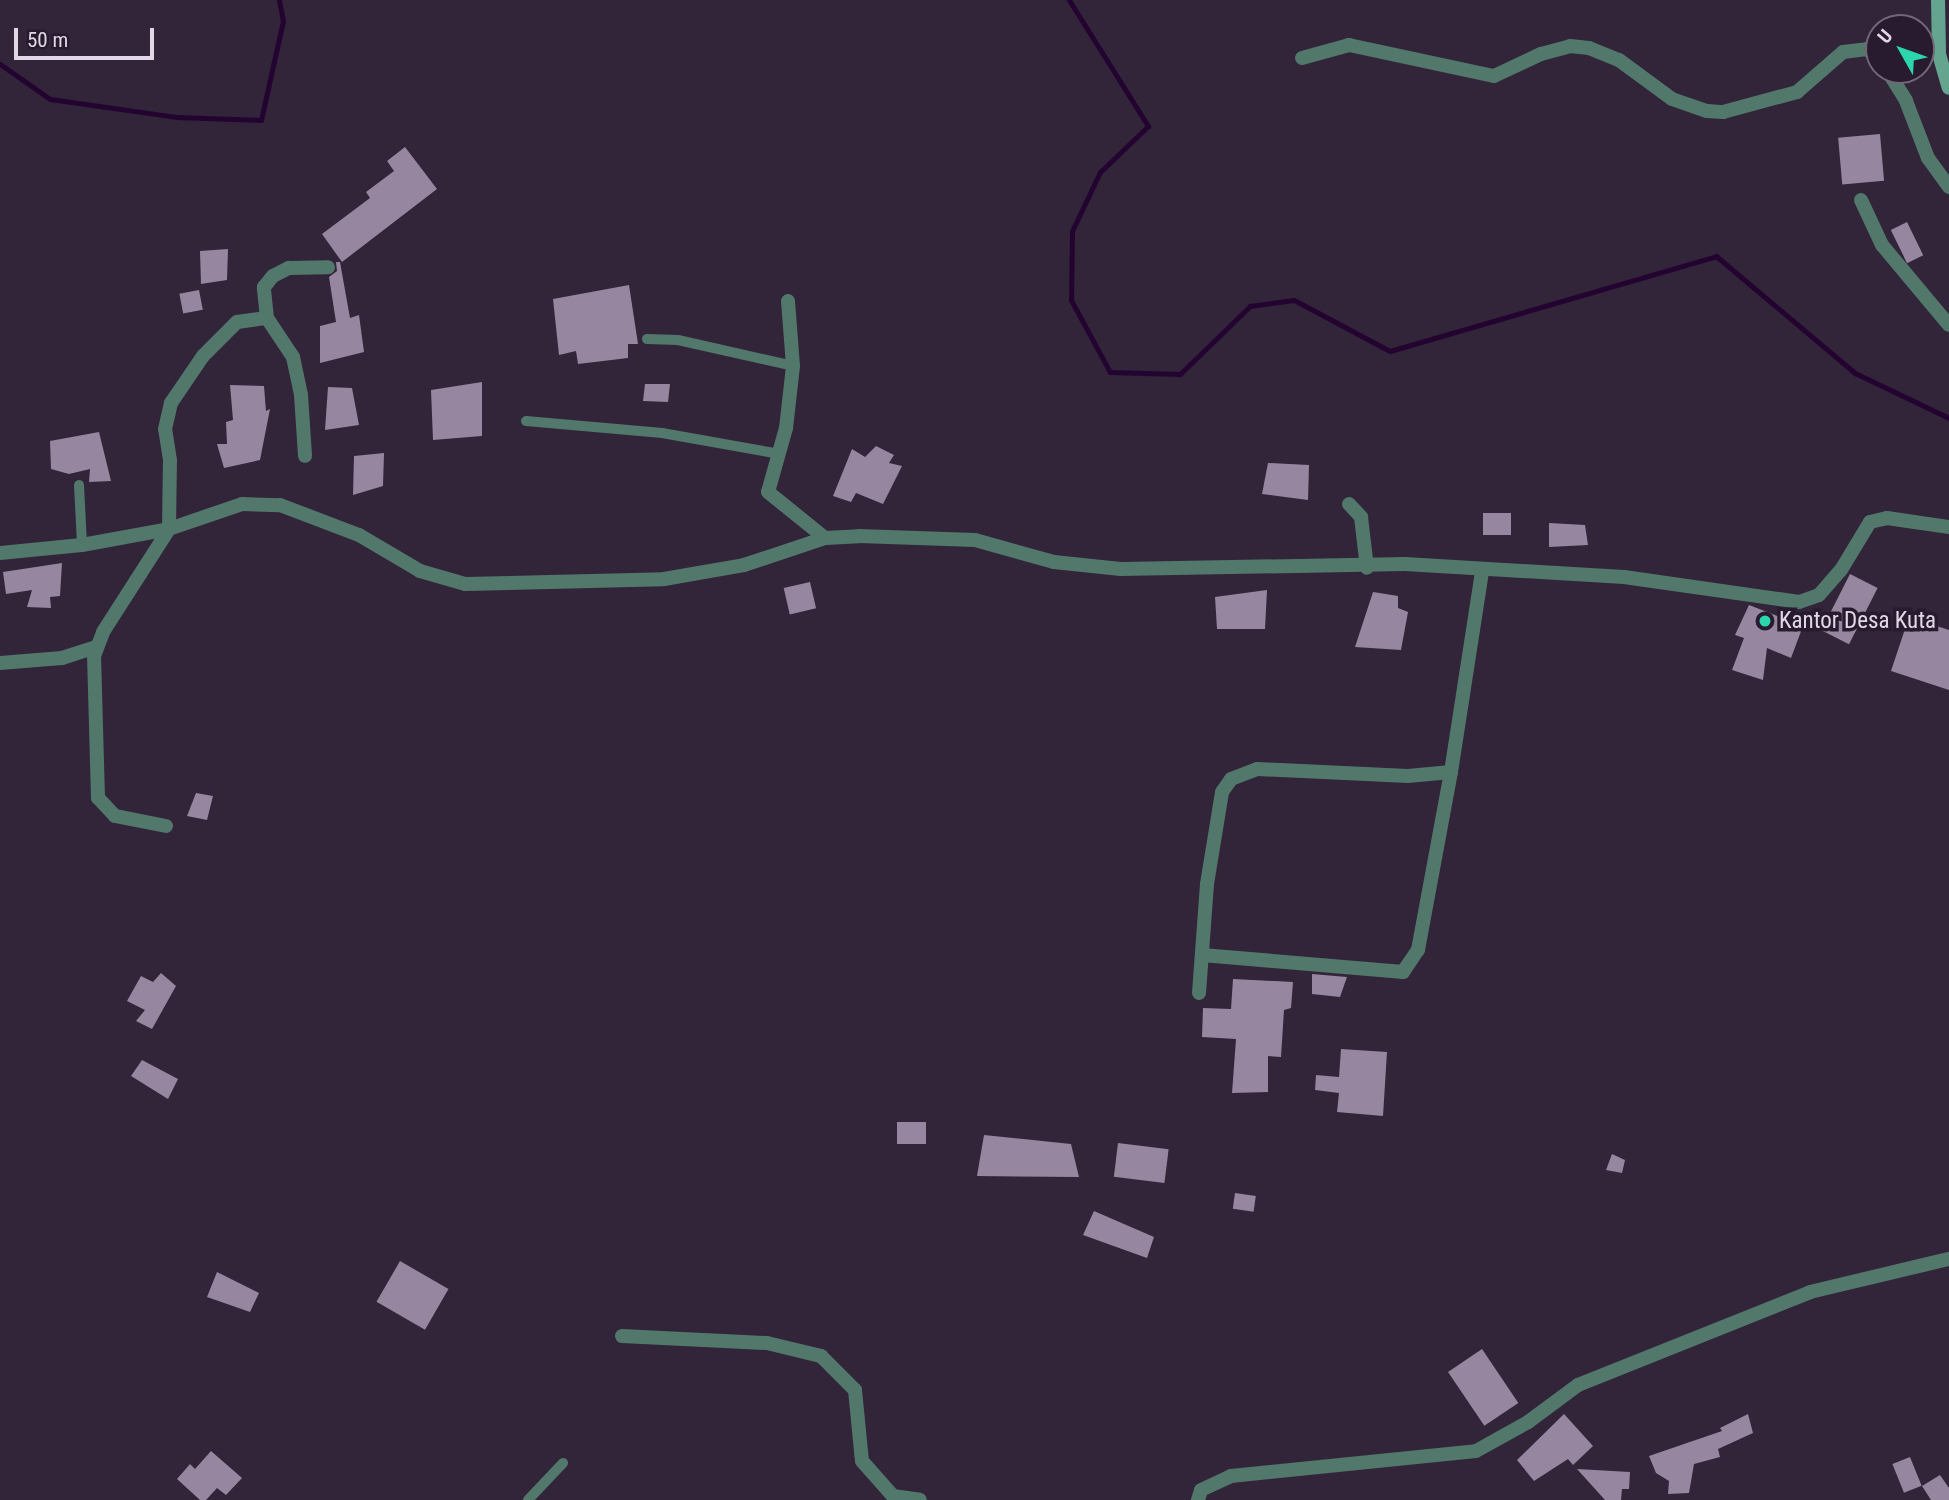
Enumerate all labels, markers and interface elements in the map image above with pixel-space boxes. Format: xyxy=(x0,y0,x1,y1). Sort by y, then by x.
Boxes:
scale bar xyxy=(18,14,158,58)
north arrow xyxy=(1865,14,1935,84)
text: U xyxy=(1873,25,1897,48)
text: 50 m xyxy=(27,28,68,52)
place label: Kantor Desa Kuta xyxy=(1779,607,1936,635)
marker: Kantor Desa Kuta xyxy=(1757,613,1773,629)

